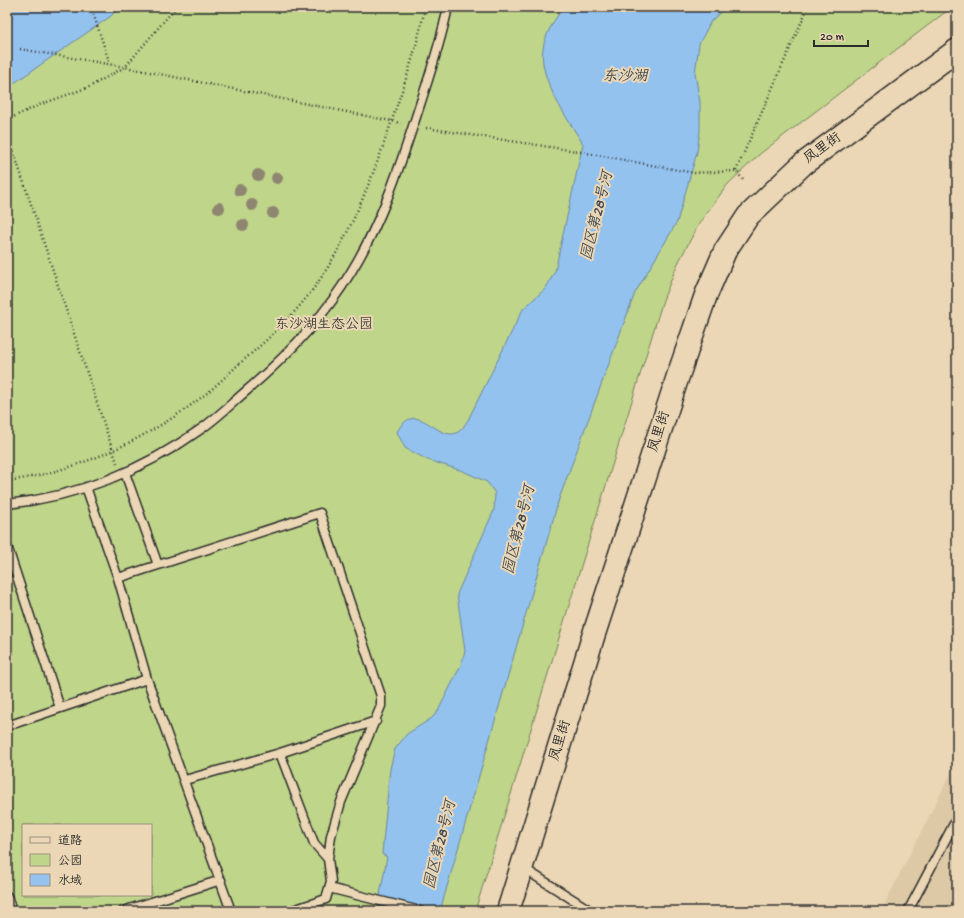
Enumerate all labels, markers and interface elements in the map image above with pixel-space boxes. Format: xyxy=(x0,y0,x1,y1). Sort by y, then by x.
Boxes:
scale bar xyxy=(814,22,868,48)
text: 20 m xyxy=(820,31,845,45)
water label: 东沙湖 xyxy=(602,67,649,86)
street label: 凤里街 xyxy=(800,129,845,168)
water label: 园区第28号河 xyxy=(577,167,618,262)
park label: 东沙湖生态公园 xyxy=(275,316,373,334)
street label: 凤里街 xyxy=(644,409,675,455)
water label: 园区第28号河 xyxy=(499,481,540,576)
street label: 凤里街 xyxy=(546,718,575,764)
water label: 园区第28号河 xyxy=(420,796,461,891)
legend xyxy=(22,824,152,896)
text: 道路 xyxy=(58,834,82,849)
text: 公园 xyxy=(58,854,82,869)
text: 水域 xyxy=(58,874,82,889)

